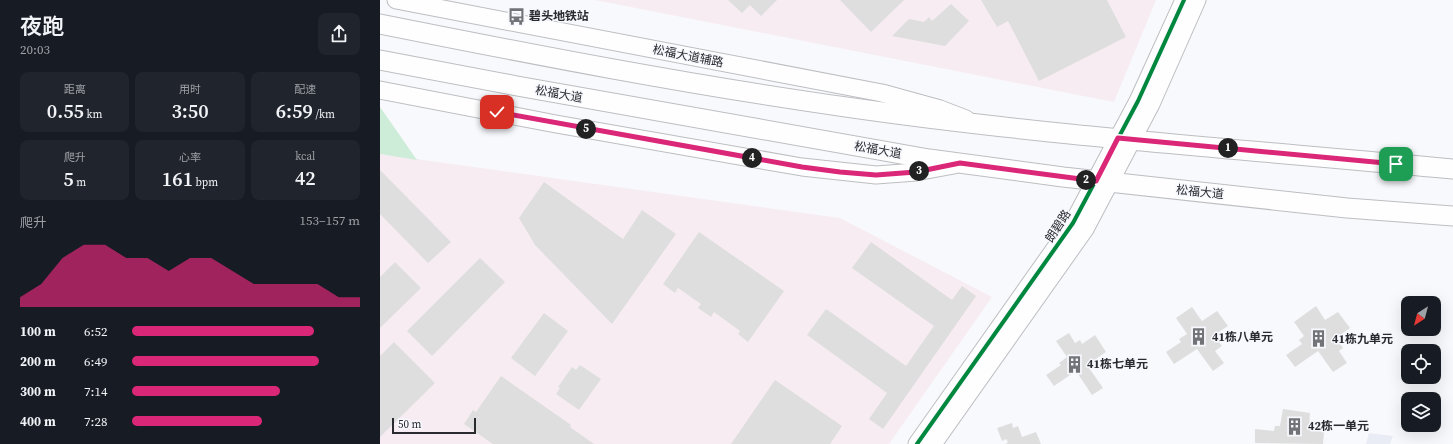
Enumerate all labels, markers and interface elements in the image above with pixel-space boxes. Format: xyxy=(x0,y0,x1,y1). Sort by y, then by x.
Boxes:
bus stop icon: 碧头地铁站 xyxy=(506,6,526,26)
place label: 碧头地铁站 xyxy=(529,8,589,24)
text: 夜跑 xyxy=(20,11,64,41)
button: share xyxy=(318,13,360,55)
text: 20:03 xyxy=(20,41,50,58)
street label: 松福大道辅路 xyxy=(651,41,725,71)
text: 距离 xyxy=(64,82,86,97)
text: 用时 xyxy=(179,82,201,97)
text: 配速 xyxy=(294,82,316,97)
street label: 松福大道 xyxy=(534,82,584,106)
pin xyxy=(480,95,514,129)
text: 0.55 xyxy=(47,97,84,125)
text: 3:50 xyxy=(171,97,209,125)
text: 6:59 xyxy=(276,97,313,125)
icon: check xyxy=(486,101,508,123)
text: km xyxy=(84,107,103,122)
text: /km xyxy=(313,107,335,122)
pin: 5 xyxy=(576,119,596,139)
text: 5 xyxy=(583,121,589,136)
street label: 松福大道 xyxy=(853,138,903,162)
pin: 1 xyxy=(1218,138,1238,158)
text: 1 xyxy=(1225,140,1231,155)
pin xyxy=(1379,147,1413,181)
pin: 4 xyxy=(742,148,762,168)
text: kcal xyxy=(295,149,315,164)
text: 爬升 xyxy=(64,150,86,165)
text: 心率 xyxy=(179,150,201,165)
text: 4 xyxy=(749,150,755,165)
icon: arrive xyxy=(1385,153,1407,175)
pin: 3 xyxy=(909,161,929,181)
text: 3 xyxy=(916,163,922,178)
text: 42 xyxy=(295,164,316,192)
text: 5 xyxy=(63,165,74,193)
text: 161 xyxy=(162,165,193,193)
pin: 2 xyxy=(1076,170,1096,190)
text: 2 xyxy=(1083,172,1089,187)
text: m xyxy=(74,175,86,190)
text: bpm xyxy=(193,175,218,190)
street label: 松福大道 xyxy=(1175,182,1225,202)
street label: 朗碧路 xyxy=(1041,207,1075,245)
text: 153–157 m xyxy=(300,212,360,229)
text: 爬升 xyxy=(20,214,46,231)
north arrow xyxy=(1401,296,1441,336)
map controls xyxy=(1401,296,1441,432)
text: 100 m xyxy=(20,323,56,340)
text: 6:52 xyxy=(84,323,107,340)
building icon: 41栋八单元 xyxy=(1189,327,1209,347)
place label: 41栋八单元 xyxy=(1212,329,1273,345)
building icon: 41栋九单元 xyxy=(1309,329,1329,349)
place label: 41栋九单元 xyxy=(1332,331,1393,347)
button: locate xyxy=(1401,344,1441,384)
text: 200 m xyxy=(20,353,56,370)
text: 6:49 xyxy=(84,353,107,370)
building icon: 41栋七单元 xyxy=(1064,354,1084,374)
place label: 41栋七单元 xyxy=(1087,356,1148,372)
text: 300 m xyxy=(20,383,56,400)
text: 7:14 xyxy=(84,383,107,400)
button: layers xyxy=(1401,392,1441,432)
text: 400 m xyxy=(20,413,56,430)
text: 7:28 xyxy=(84,413,107,430)
scale bar xyxy=(392,416,476,435)
building icon: 42栋一单元 xyxy=(1285,416,1305,436)
text: 50 m xyxy=(398,417,421,432)
place label: 42栋一单元 xyxy=(1308,418,1369,434)

